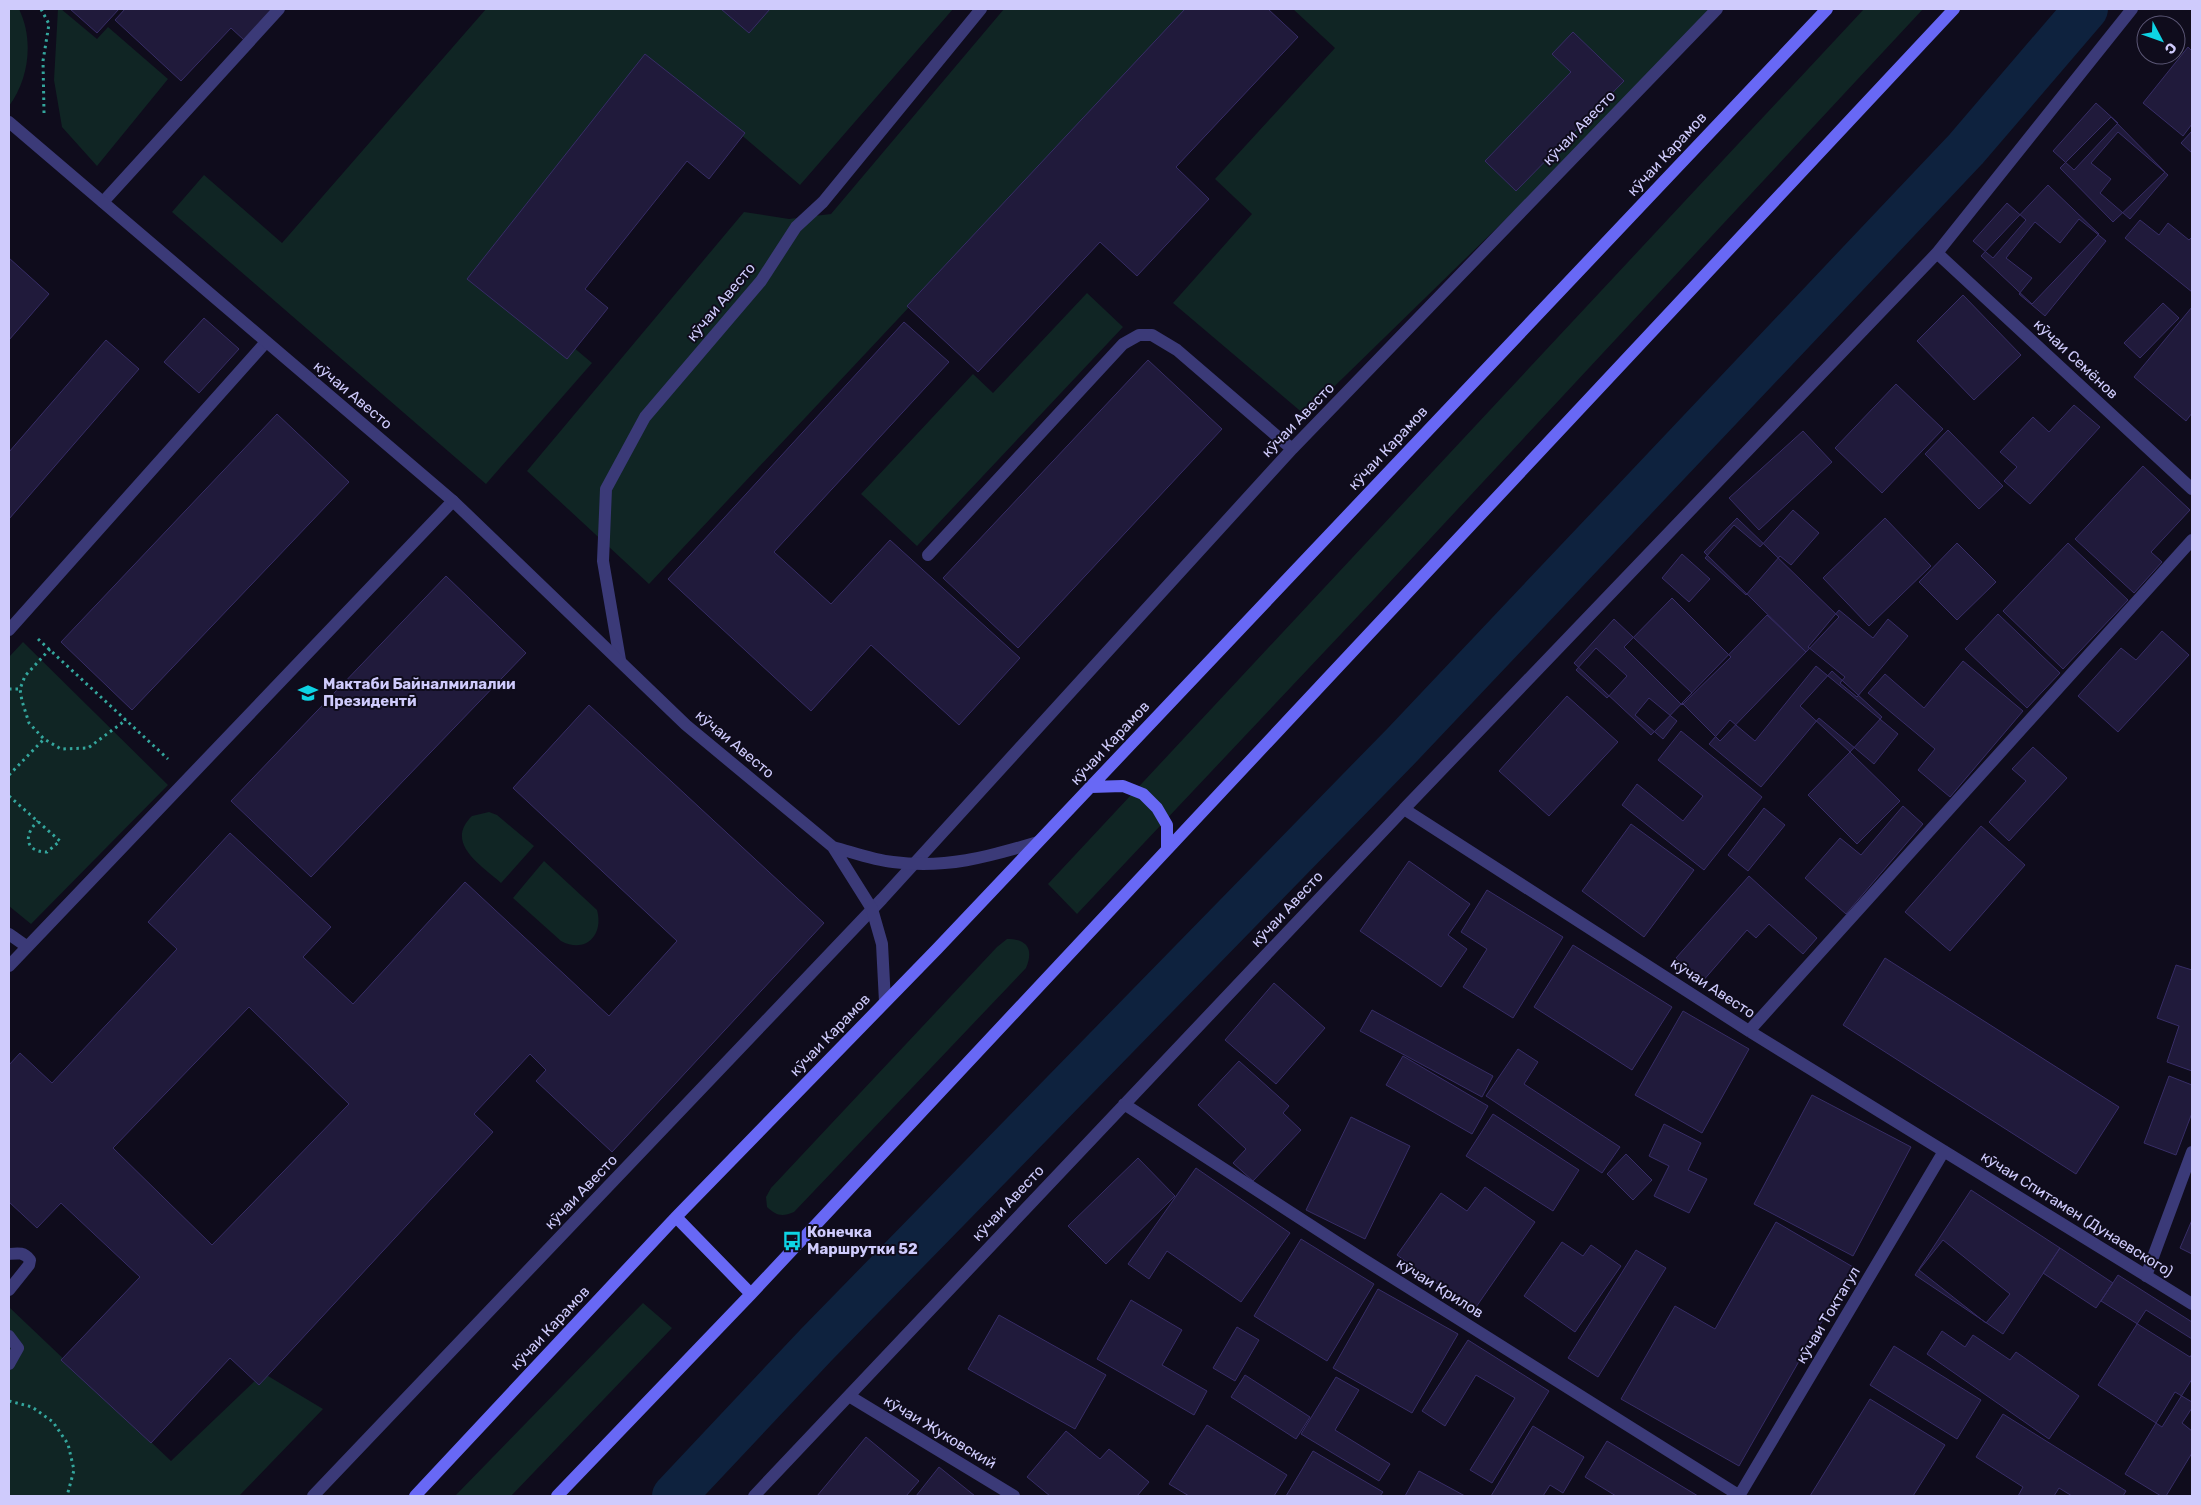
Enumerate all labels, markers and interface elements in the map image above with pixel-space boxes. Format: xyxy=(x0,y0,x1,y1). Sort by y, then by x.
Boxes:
north arrow xyxy=(2136,15,2186,65)
text: С xyxy=(2161,39,2180,58)
street label: кӯчаи Авесто xyxy=(1539,87,1619,169)
street label: кӯчаи Карамов xyxy=(1624,108,1710,200)
street label: кӯчаи Авесто xyxy=(683,259,759,345)
street label: кӯчаи Семёнов xyxy=(2030,315,2122,403)
street label: кӯчаи Авесто xyxy=(310,357,396,433)
street label: кӯчаи Авесто xyxy=(1258,379,1338,461)
street label: кӯчаи Карамов xyxy=(1345,402,1431,494)
place label: Мактаби Байналмилалии Президентӣ xyxy=(323,675,516,710)
school or university icon: Мактаби Байналмилалии Президентӣ xyxy=(297,682,319,704)
street label: кӯчаи Карамов xyxy=(1067,697,1153,789)
street label: кӯчаи Авесто xyxy=(692,706,778,782)
street label: кӯчаи Авесто xyxy=(1247,867,1327,951)
street label: кӯчаи Авесто xyxy=(1667,954,1759,1022)
street label: кӯчаи Карамов xyxy=(786,990,874,1080)
street label: кӯчаи Спитамен (Дунаевского) xyxy=(1978,1147,2176,1281)
street label: кӯчаи Авесто xyxy=(541,1151,621,1233)
street label: кӯчаи Авесто xyxy=(968,1161,1048,1245)
place label: Конечка Маршрутки 52 xyxy=(807,1223,918,1258)
bus stop icon: Конечка Маршрутки 52 xyxy=(781,1230,803,1252)
street label: кӯчаи Крилов xyxy=(1393,1254,1487,1322)
street label: кӯчаи Токтагул xyxy=(1792,1263,1864,1367)
street label: кӯчаи Карамов xyxy=(507,1282,593,1374)
street label: кӯчаи Жуковский xyxy=(881,1391,999,1473)

